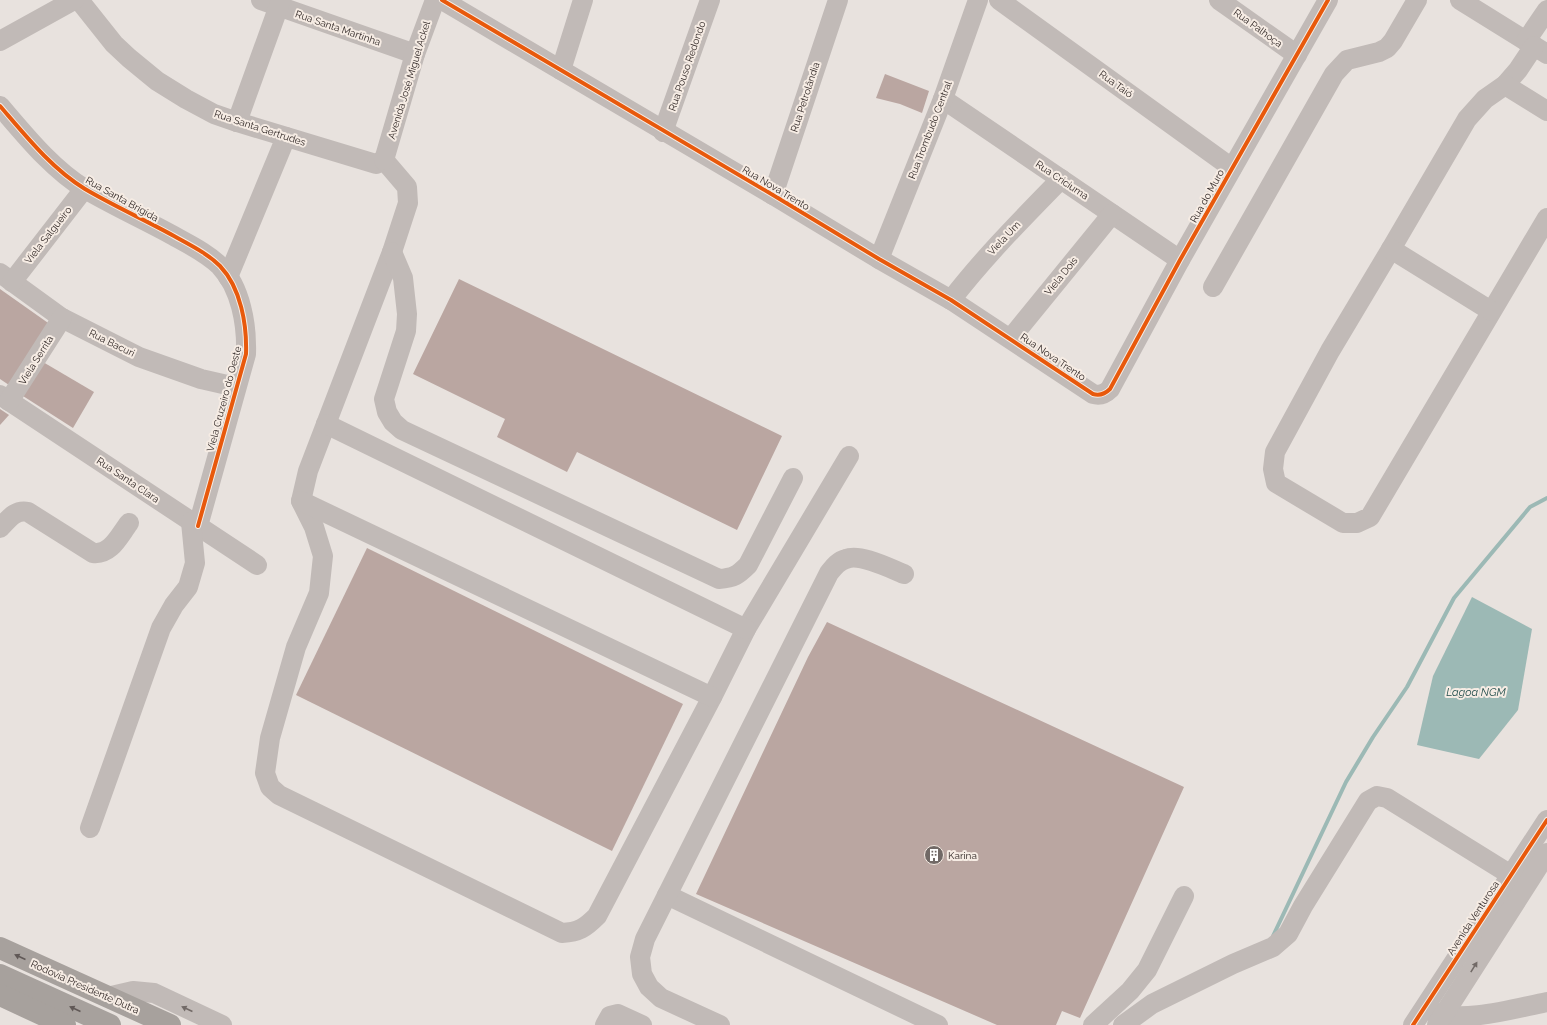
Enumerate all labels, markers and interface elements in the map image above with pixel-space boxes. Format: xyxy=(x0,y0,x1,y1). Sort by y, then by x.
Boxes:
street label: Rua Palhoça xyxy=(1232,7,1284,49)
street label: Rua Santa Martinha xyxy=(294,8,382,48)
street label: Avenida José Miguel Ackel xyxy=(386,19,432,140)
street label: Rua Pouso Redondo xyxy=(666,20,708,112)
street label: Rua Petrolândia xyxy=(789,61,821,133)
street label: Rua Taió xyxy=(1097,68,1135,100)
street label: Rua Trombudo Central xyxy=(906,79,954,181)
street label: Rua Santa Gertrudes xyxy=(213,108,307,148)
street label: Rua Criciuma xyxy=(1034,158,1090,202)
street label: Rua Nova Trento xyxy=(741,164,811,212)
street label: Rua do Muro xyxy=(1188,167,1226,225)
street label: Rua Santa Brigida xyxy=(84,174,160,224)
street label: Viela Salgueiro xyxy=(22,204,74,266)
street label: Viela Um xyxy=(986,219,1022,257)
street label: Viela Dois xyxy=(1042,255,1080,297)
street label: Rua Bacuri xyxy=(87,327,137,359)
street label: Rua Nova Trento xyxy=(1018,331,1088,383)
street label: Viela Serrita xyxy=(17,334,55,386)
street label: Viela Cruzeiro do Oeste xyxy=(205,345,243,453)
street label: Rua Santa Clara xyxy=(95,455,161,505)
water label: Lagoa NGM xyxy=(1446,686,1507,699)
building icon: Karina xyxy=(923,844,945,866)
place label: Karina xyxy=(948,850,977,861)
street label: Avenida Venturosa xyxy=(1445,879,1501,957)
one-way arrow xyxy=(14,954,26,960)
street label: Rodovia Presidente Dutra xyxy=(29,958,141,1016)
one-way arrow xyxy=(1470,962,1478,972)
one-way arrow xyxy=(181,1005,193,1012)
one-way arrow xyxy=(69,1006,80,1012)

